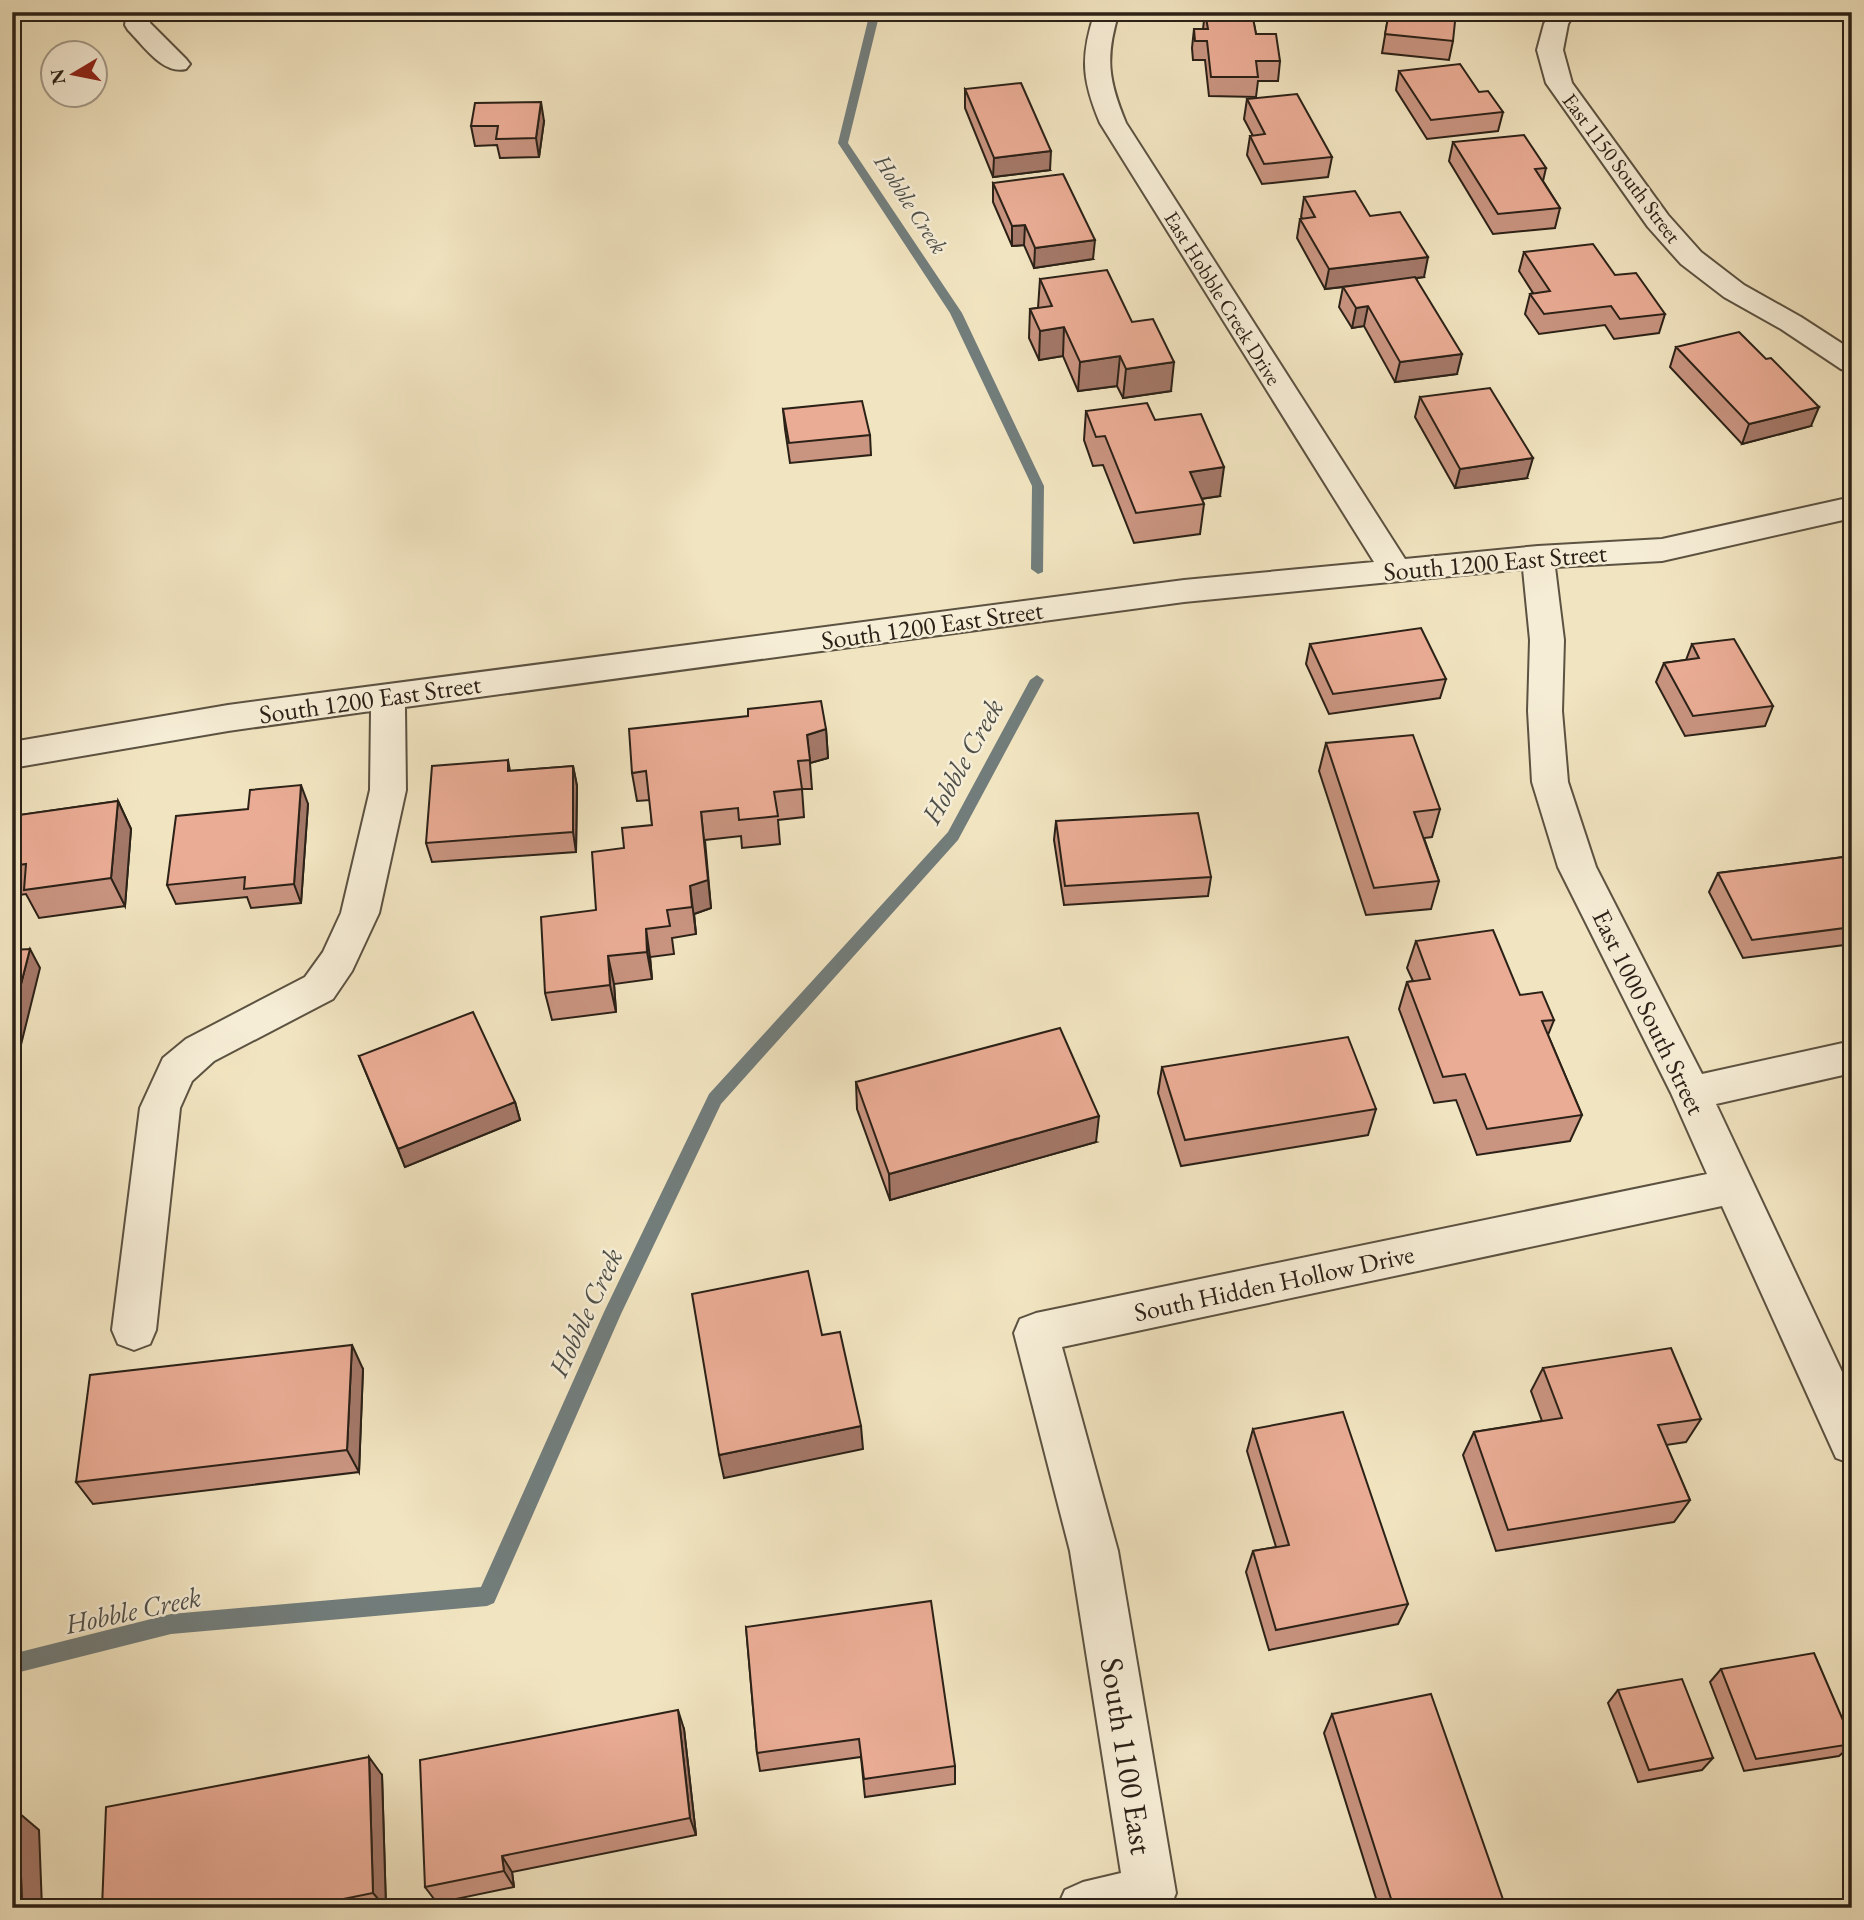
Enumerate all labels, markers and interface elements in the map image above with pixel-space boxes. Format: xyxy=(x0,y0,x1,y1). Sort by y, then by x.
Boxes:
north arrow xyxy=(38,38,108,108)
text: N xyxy=(44,67,71,87)
street label: East 1150 South Street xyxy=(1557,88,1687,249)
water label: Hobble Creek xyxy=(867,148,955,260)
street label: East Hobble Creek Drive xyxy=(1158,206,1288,390)
street label: South 1200 East Street xyxy=(1382,535,1608,589)
street label: South 1200 East Street xyxy=(819,593,1045,657)
street label: South 1200 East Street xyxy=(257,667,483,731)
water label: Hobble Creek xyxy=(912,692,1011,831)
street label: East 1000 South Street xyxy=(1585,904,1713,1120)
street label: South Hidden Hollow Drive xyxy=(1131,1237,1417,1329)
water label: Hobble Creek xyxy=(539,1242,631,1383)
water label: Hobble Creek xyxy=(61,1578,204,1642)
street label: South 1100 East xyxy=(1091,1655,1163,1857)

